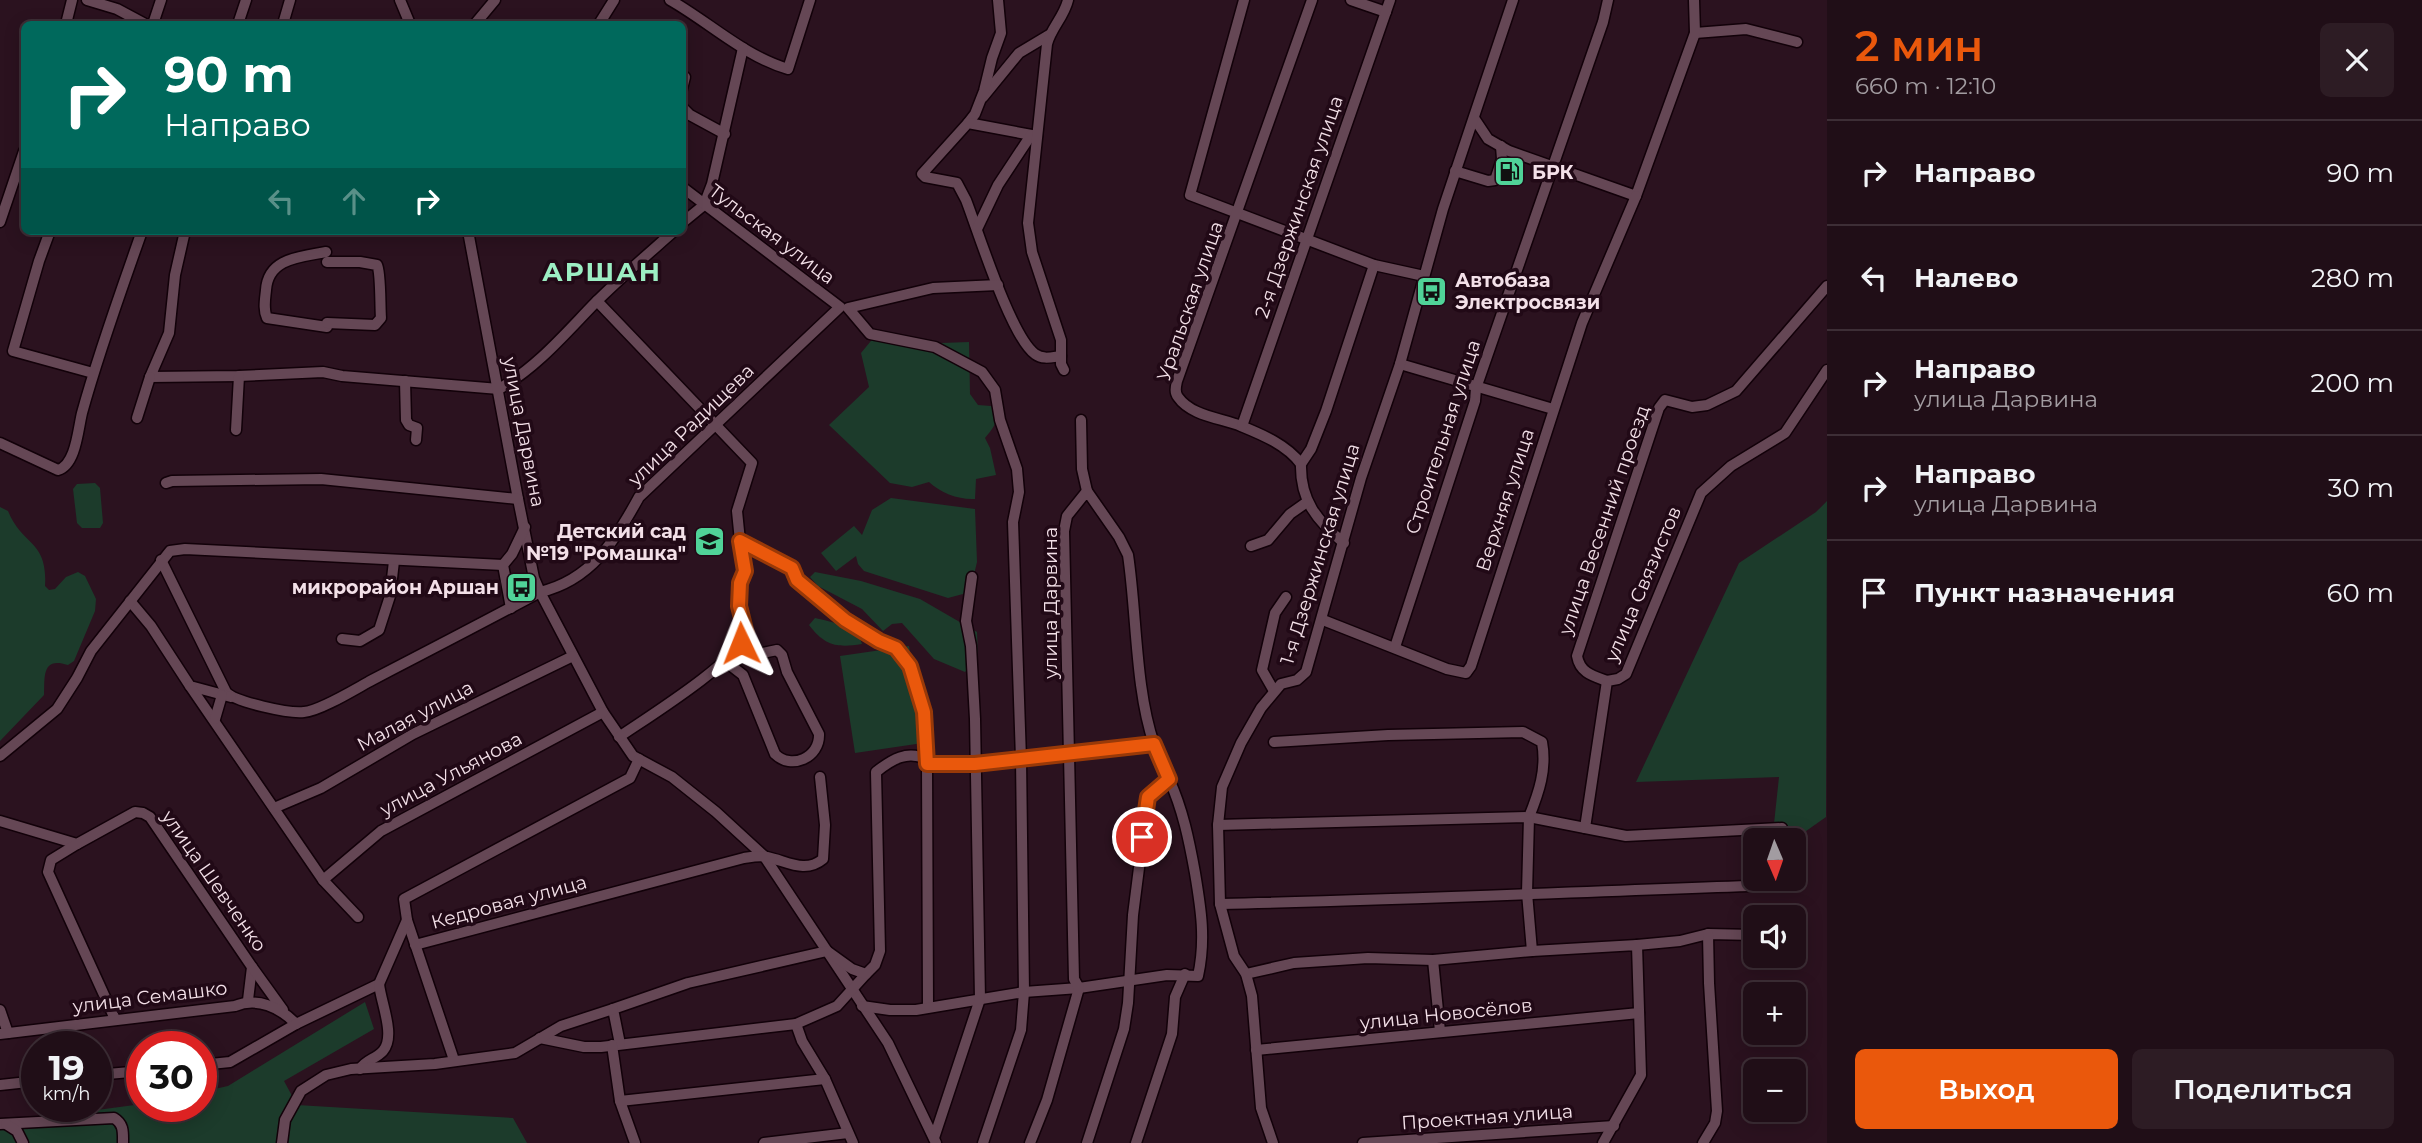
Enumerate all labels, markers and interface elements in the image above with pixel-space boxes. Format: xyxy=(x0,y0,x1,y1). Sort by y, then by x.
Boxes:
text: 2 мин xyxy=(1855,20,1983,72)
button: close xyxy=(2320,23,2394,97)
text: 90 m xyxy=(164,45,294,104)
icon: right xyxy=(49,49,140,140)
text: 660 m · 12:10 xyxy=(1855,72,1996,100)
street label: 2-я Дзержинская улица xyxy=(1250,93,1348,321)
text: Направо xyxy=(164,105,311,144)
icon: right xyxy=(1855,154,1893,192)
fuel station icon: БРК xyxy=(1492,155,1526,189)
text: Направо xyxy=(1914,157,2035,189)
text: 90 m xyxy=(2327,157,2394,189)
place label: БРК xyxy=(1532,161,1574,184)
street label: Тульская улица xyxy=(704,179,840,289)
icon: left xyxy=(262,182,300,220)
icon: ahead xyxy=(335,182,373,220)
icon: right xyxy=(408,182,446,220)
street label: Уральская улица xyxy=(1152,218,1228,384)
district label: АРШАН xyxy=(542,256,662,288)
icon: left xyxy=(1855,259,1893,297)
text: Налево xyxy=(1914,262,2018,294)
text: 280 m xyxy=(2311,262,2394,294)
place label: Автобаза Электросвязи xyxy=(1455,269,1600,314)
bus stop icon: Автобаза Электросвязи xyxy=(1415,274,1449,308)
street label: Строительная улица xyxy=(1401,337,1485,537)
text: Направо xyxy=(1914,353,2035,385)
street label: улица Дарвина xyxy=(498,354,550,509)
street label: улица Радищева xyxy=(623,359,759,492)
icon: right xyxy=(1855,364,1893,402)
text: 200 m xyxy=(2310,367,2394,399)
text: улица Дарвина xyxy=(1914,385,2098,413)
street label: улица Весенний проезд xyxy=(1553,402,1654,639)
street label: Верхняя улица xyxy=(1471,426,1539,574)
street label: 1-я Дзержинская улица xyxy=(1275,441,1365,667)
text: Направо xyxy=(1914,458,2035,490)
icon: right xyxy=(1855,469,1893,507)
text: 30 m xyxy=(2328,472,2394,504)
text: улица Дарвина xyxy=(1914,490,2098,518)
street label: улица Связистов xyxy=(1599,503,1686,666)
place label: Детский сад №19 "Ромашка" xyxy=(526,520,686,565)
school or university icon: Детский сад №19 "Ромашка" xyxy=(692,525,726,559)
street label: улица Дарвина xyxy=(1039,527,1062,680)
bus stop icon: микрорайон Аршан xyxy=(505,570,539,604)
icon: arrive xyxy=(1855,574,1893,612)
place label: микрорайон Аршан xyxy=(292,576,499,599)
text: Пункт назначения xyxy=(1914,577,2175,609)
text: 60 m xyxy=(2327,577,2394,609)
position arrow xyxy=(704,606,778,680)
street label: Малая улица xyxy=(353,676,477,756)
street label: улица Ульянова xyxy=(375,727,526,822)
street label: улица Шевченко xyxy=(156,805,271,956)
pin xyxy=(1112,807,1172,867)
icon: arrive xyxy=(1123,818,1161,856)
north arrow xyxy=(1743,828,1806,891)
map controls xyxy=(1743,828,1806,1122)
street label: Кедровая улица xyxy=(429,870,589,934)
button: sound xyxy=(1743,905,1806,968)
street label: улица Семашко xyxy=(70,976,229,1018)
button: + xyxy=(1743,982,1806,1045)
street label: улица Новосёлов xyxy=(1358,994,1533,1035)
speed limit sign: 30 xyxy=(126,1031,217,1122)
text: 19 xyxy=(48,1046,85,1089)
button: Выход xyxy=(1855,1049,2118,1129)
button: Поделиться xyxy=(2132,1049,2394,1129)
button: − xyxy=(1743,1059,1806,1122)
text: km/h xyxy=(42,1083,91,1105)
street label: Проектная улица xyxy=(1400,1100,1574,1134)

